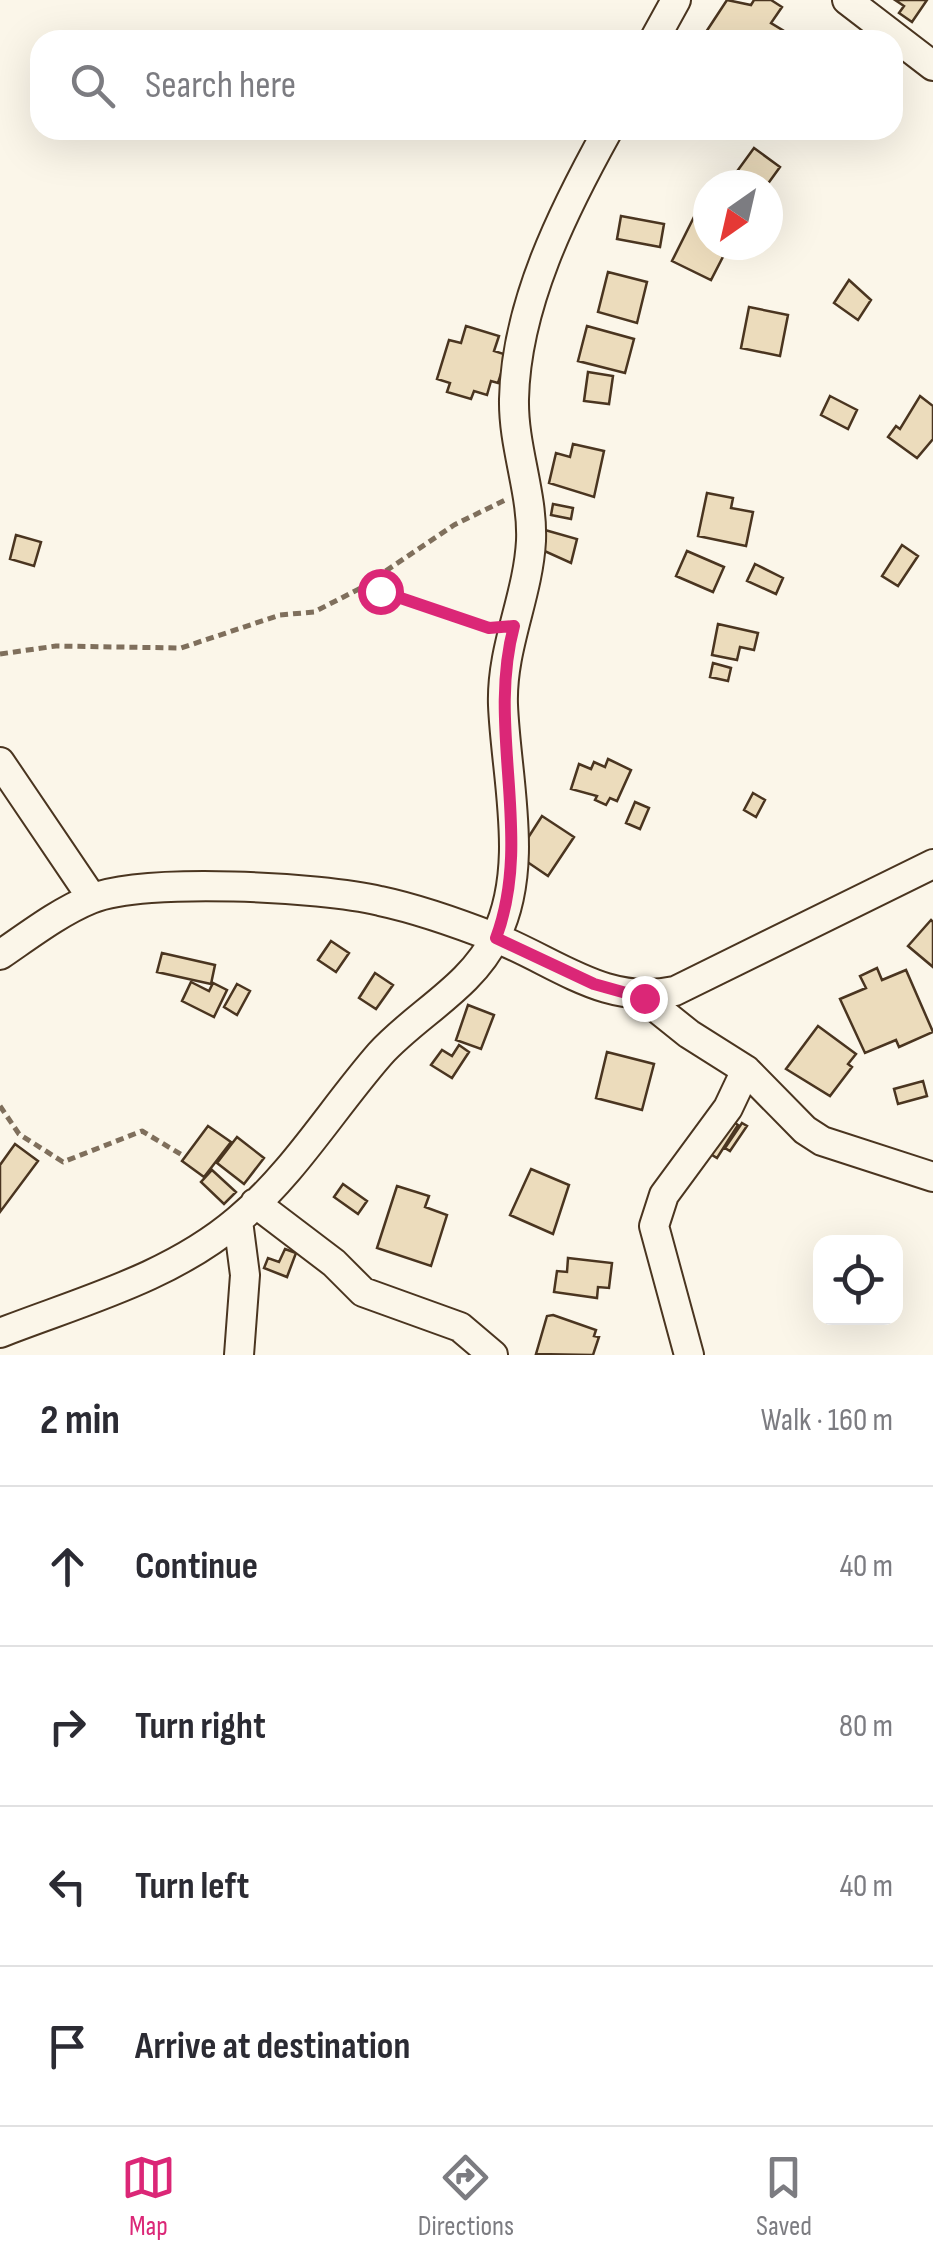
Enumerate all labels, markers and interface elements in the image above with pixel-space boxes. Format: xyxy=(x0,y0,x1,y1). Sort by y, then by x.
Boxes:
search box xyxy=(30,30,903,140)
icon: search xyxy=(65,58,120,113)
text: Search here xyxy=(145,63,296,108)
north arrow xyxy=(693,170,783,260)
route start xyxy=(358,569,404,615)
route end xyxy=(622,976,668,1022)
map controls xyxy=(813,1235,903,1325)
button: locate xyxy=(813,1235,903,1325)
text: 2 min xyxy=(40,1395,120,1446)
text: Walk · 160 m xyxy=(761,1401,893,1440)
icon: ahead xyxy=(40,1539,95,1594)
text: Continue xyxy=(135,1544,258,1589)
text: 40 m xyxy=(840,1547,893,1586)
icon: right xyxy=(40,1699,95,1754)
text: Turn right xyxy=(135,1704,266,1749)
text: 80 m xyxy=(839,1707,893,1746)
icon: left xyxy=(40,1859,95,1914)
text: Turn left xyxy=(135,1864,249,1909)
text: 40 m xyxy=(840,1867,893,1906)
icon: arrive xyxy=(40,2019,95,2074)
text: Arrive at destination xyxy=(135,2024,410,2069)
tab: Map xyxy=(121,2150,176,2243)
tab: Directions xyxy=(418,2150,514,2243)
tab: Saved xyxy=(756,2150,812,2243)

